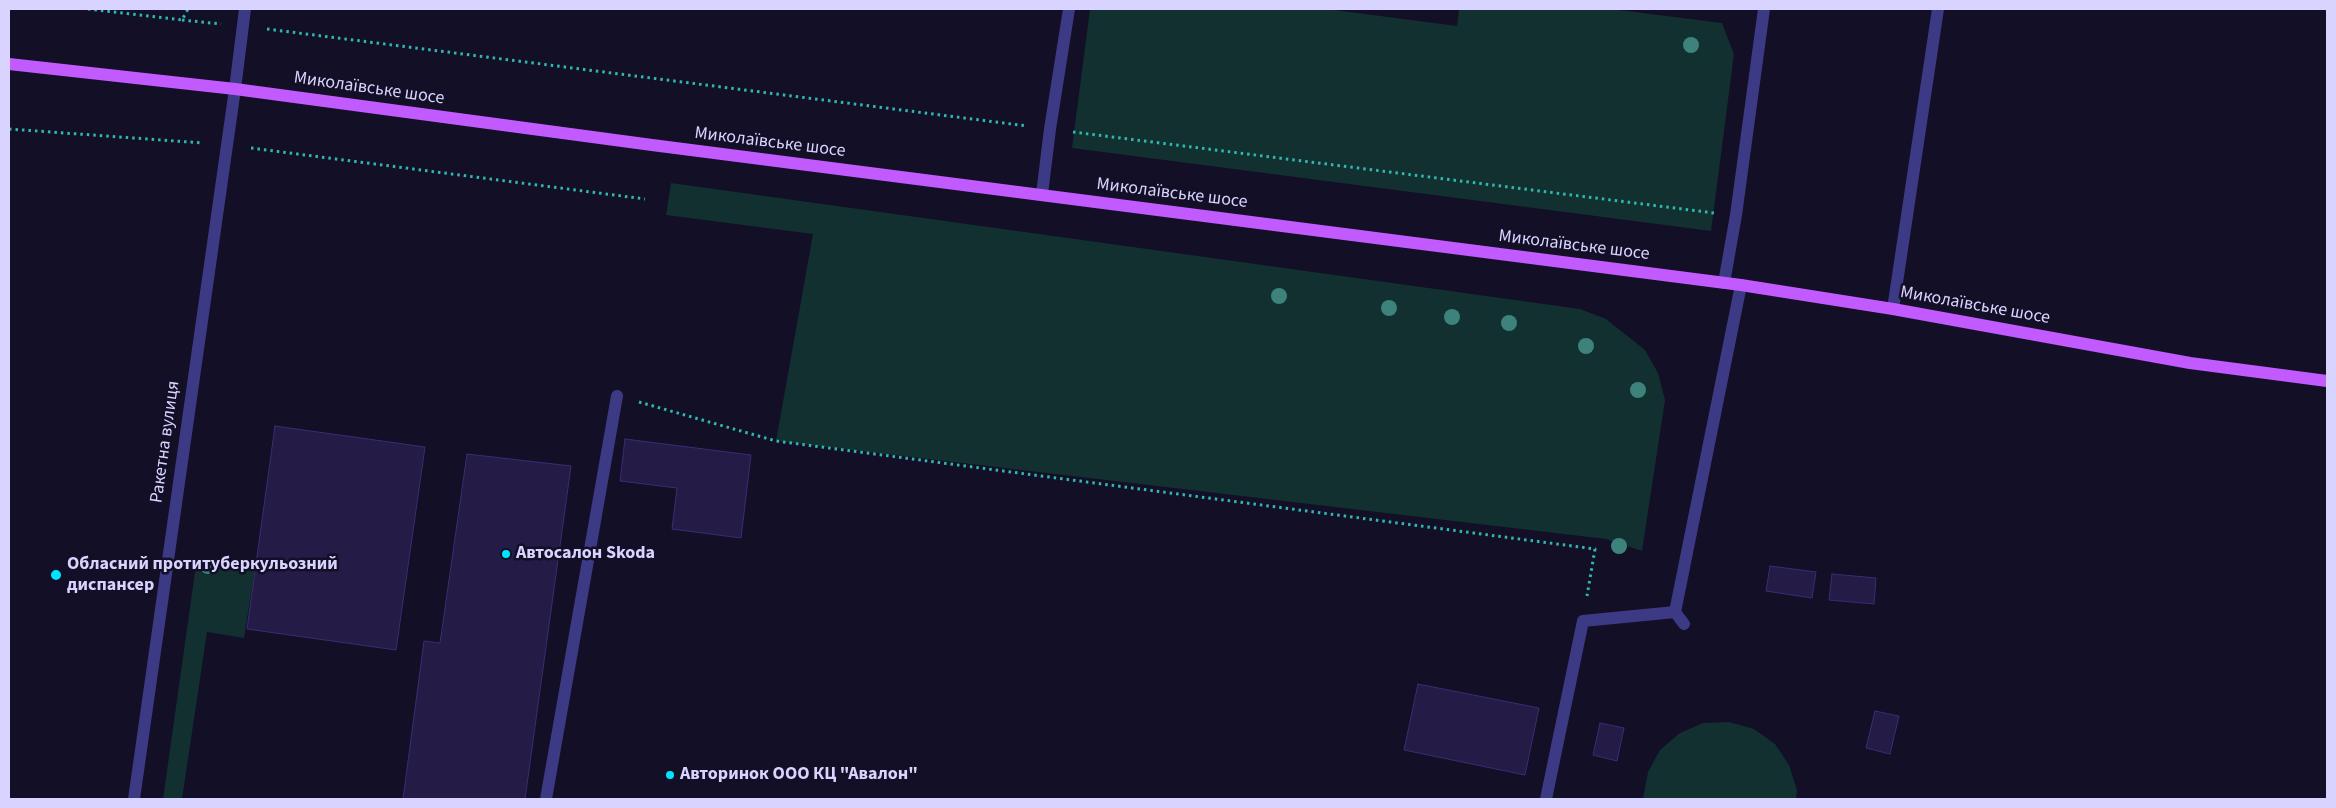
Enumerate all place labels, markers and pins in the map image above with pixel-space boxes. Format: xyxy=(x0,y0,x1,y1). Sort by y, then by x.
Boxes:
place label: Автосалон Skoda xyxy=(516,543,655,565)
marker: Автосалон Skoda xyxy=(500,548,512,560)
place label: Обласний протитуберкульозний диспансер xyxy=(67,554,338,596)
marker: Обласний протитуберкульозний диспансер xyxy=(49,568,63,582)
place label: Авторинок ООО КЦ "Авалон" xyxy=(680,764,918,786)
marker: Авторинок ООО КЦ "Авалон" xyxy=(664,769,676,781)

